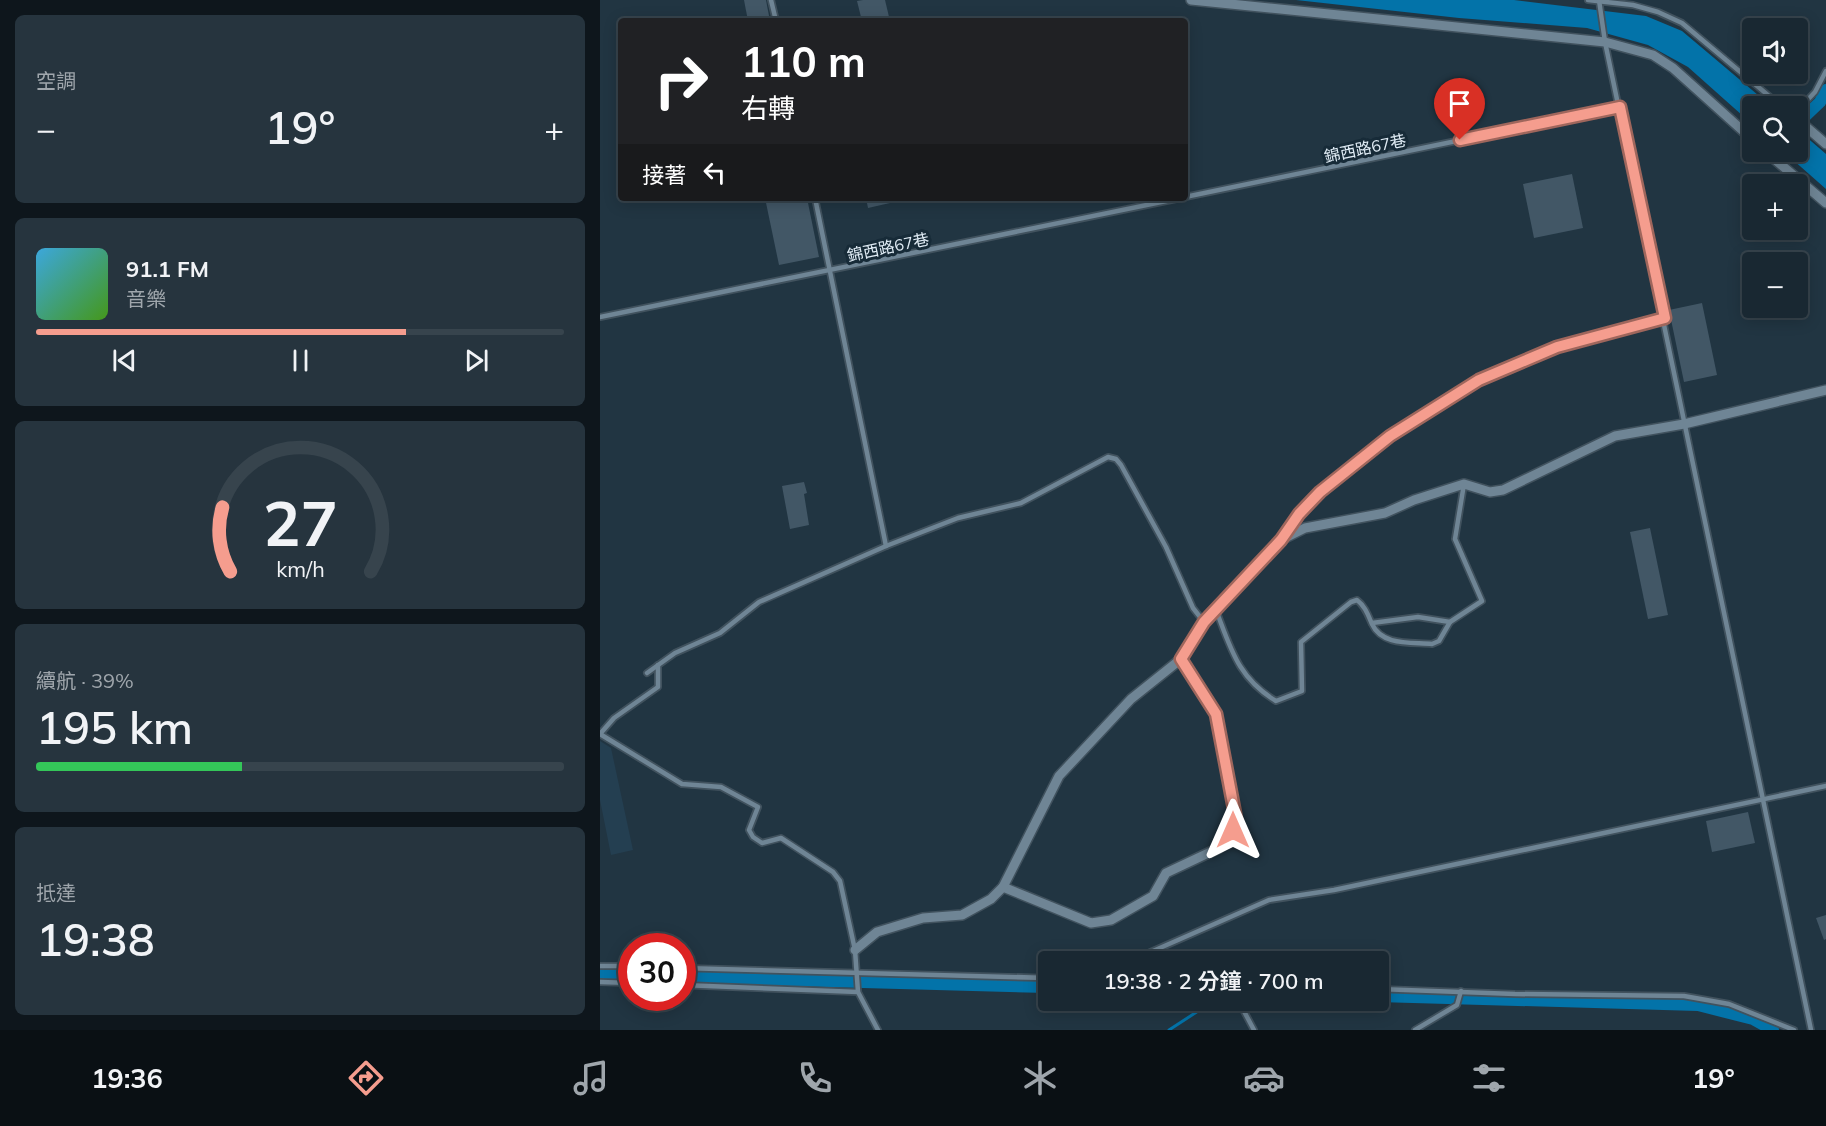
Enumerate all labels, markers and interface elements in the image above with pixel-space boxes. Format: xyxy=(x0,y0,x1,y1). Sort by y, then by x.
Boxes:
map controls xyxy=(1742,18,1808,318)
button: sound xyxy=(1742,18,1808,84)
text: 110 m xyxy=(741,35,866,88)
icon: right xyxy=(642,42,720,120)
text: 空調 xyxy=(36,68,76,93)
pin xyxy=(1434,78,1485,140)
icon: arrive xyxy=(1443,87,1476,120)
text: 右轉 xyxy=(741,91,795,125)
button: search xyxy=(1742,96,1808,162)
text: 19° xyxy=(265,99,335,155)
text: − xyxy=(36,108,56,149)
text: + xyxy=(544,108,564,149)
street label: 錦西路67巷 xyxy=(1322,130,1408,166)
icon: left xyxy=(698,156,731,189)
text: 接著 xyxy=(642,161,686,189)
button: + xyxy=(1742,174,1808,240)
street label: 錦西路67巷 xyxy=(845,229,931,265)
button: − xyxy=(1742,252,1808,318)
text: 91.1 FM xyxy=(126,255,209,283)
text: 音樂 xyxy=(126,286,166,311)
icon: previous xyxy=(108,344,141,377)
icon: pause xyxy=(284,344,317,377)
icon: next xyxy=(460,344,493,377)
text: 27 xyxy=(263,483,337,562)
text: km/h xyxy=(276,555,324,582)
text: 續航 · 39% xyxy=(36,668,134,693)
text: 195 km xyxy=(36,699,193,755)
position arrow xyxy=(1201,798,1265,862)
text: 抵達 xyxy=(36,880,76,905)
text: 19:38 xyxy=(36,911,155,967)
speed limit sign: 30 xyxy=(618,933,696,1011)
text: 19:38 · 2 分鐘 · 700 m xyxy=(1103,967,1324,995)
icon: directions xyxy=(345,1057,387,1099)
icon: music xyxy=(570,1057,612,1099)
icon: phone xyxy=(794,1057,836,1099)
icon: climate xyxy=(1019,1057,1061,1099)
icon: car xyxy=(1243,1057,1285,1099)
icon: filters xyxy=(1468,1057,1510,1099)
text: 19:36 xyxy=(91,1061,163,1095)
text: 19° xyxy=(1692,1061,1735,1095)

